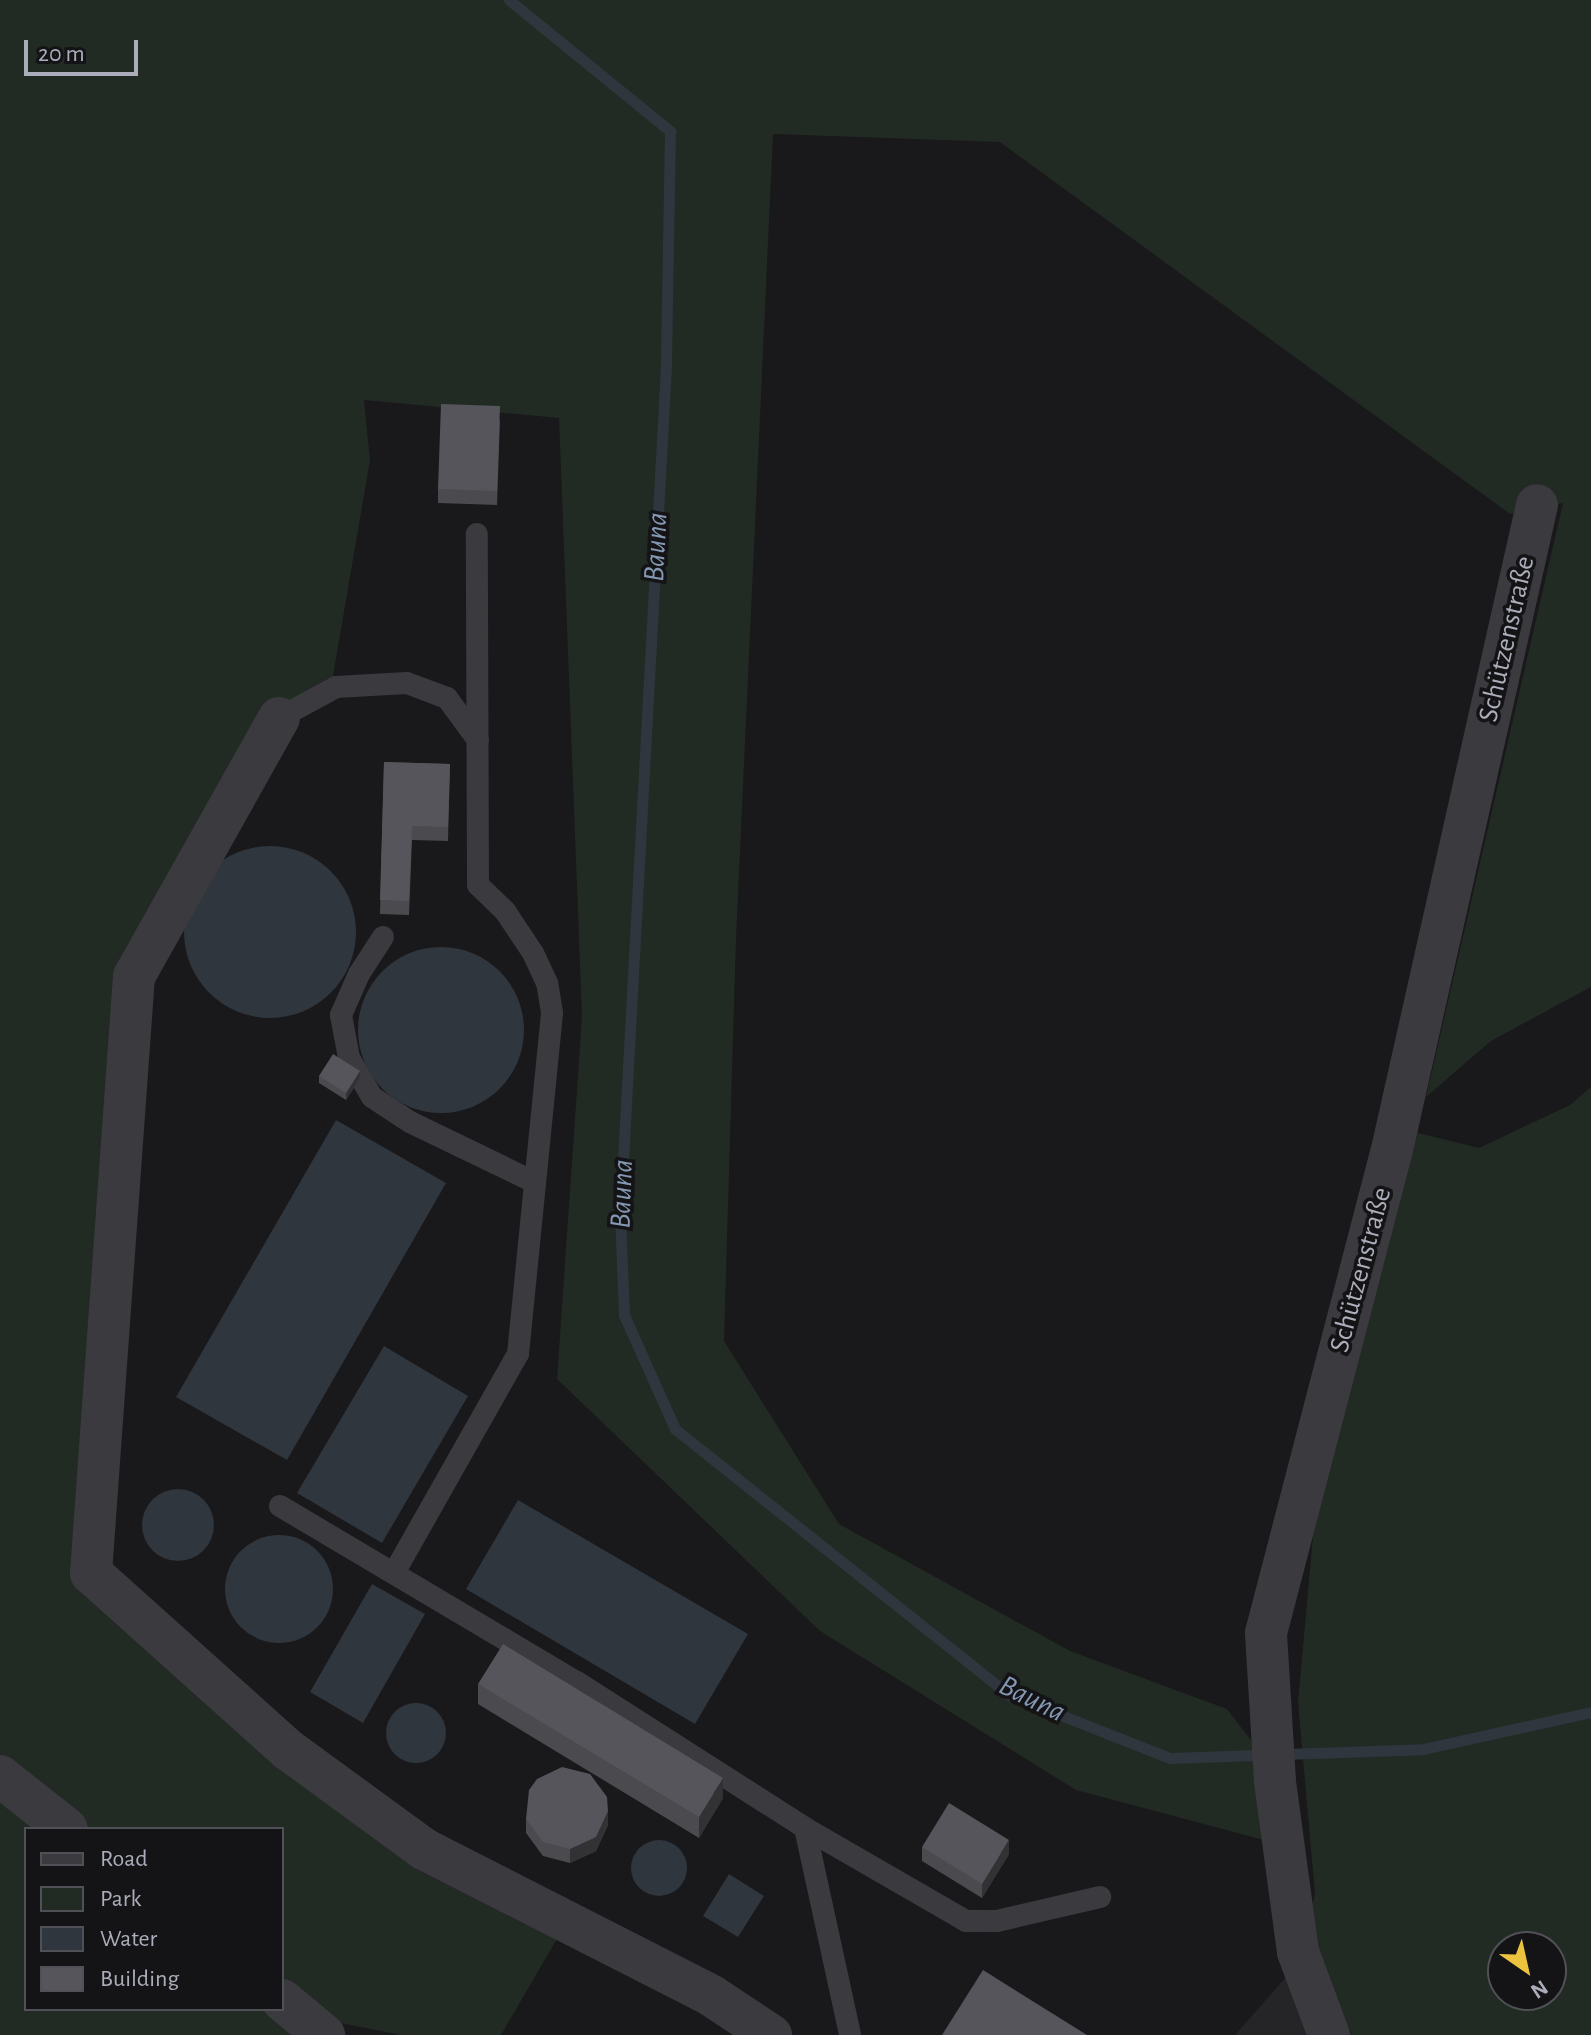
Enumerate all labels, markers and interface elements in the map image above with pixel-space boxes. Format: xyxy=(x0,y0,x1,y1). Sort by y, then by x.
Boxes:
scale bar xyxy=(28,24,142,74)
text: 20 m xyxy=(38,42,85,66)
water label: Bauna xyxy=(636,511,676,583)
street label: Schützenstraße xyxy=(1472,553,1542,725)
water label: Bauna xyxy=(603,1159,641,1229)
street label: Schützenstraße xyxy=(1323,1184,1399,1356)
water label: Bauna xyxy=(993,1668,1071,1730)
legend xyxy=(24,1827,284,2011)
text: Road xyxy=(100,1847,148,1871)
text: Park xyxy=(100,1887,141,1911)
text: Water xyxy=(100,1927,157,1951)
north arrow xyxy=(1487,1931,1567,2011)
text: Building xyxy=(100,1967,179,1991)
text: N xyxy=(1527,1976,1552,2003)

